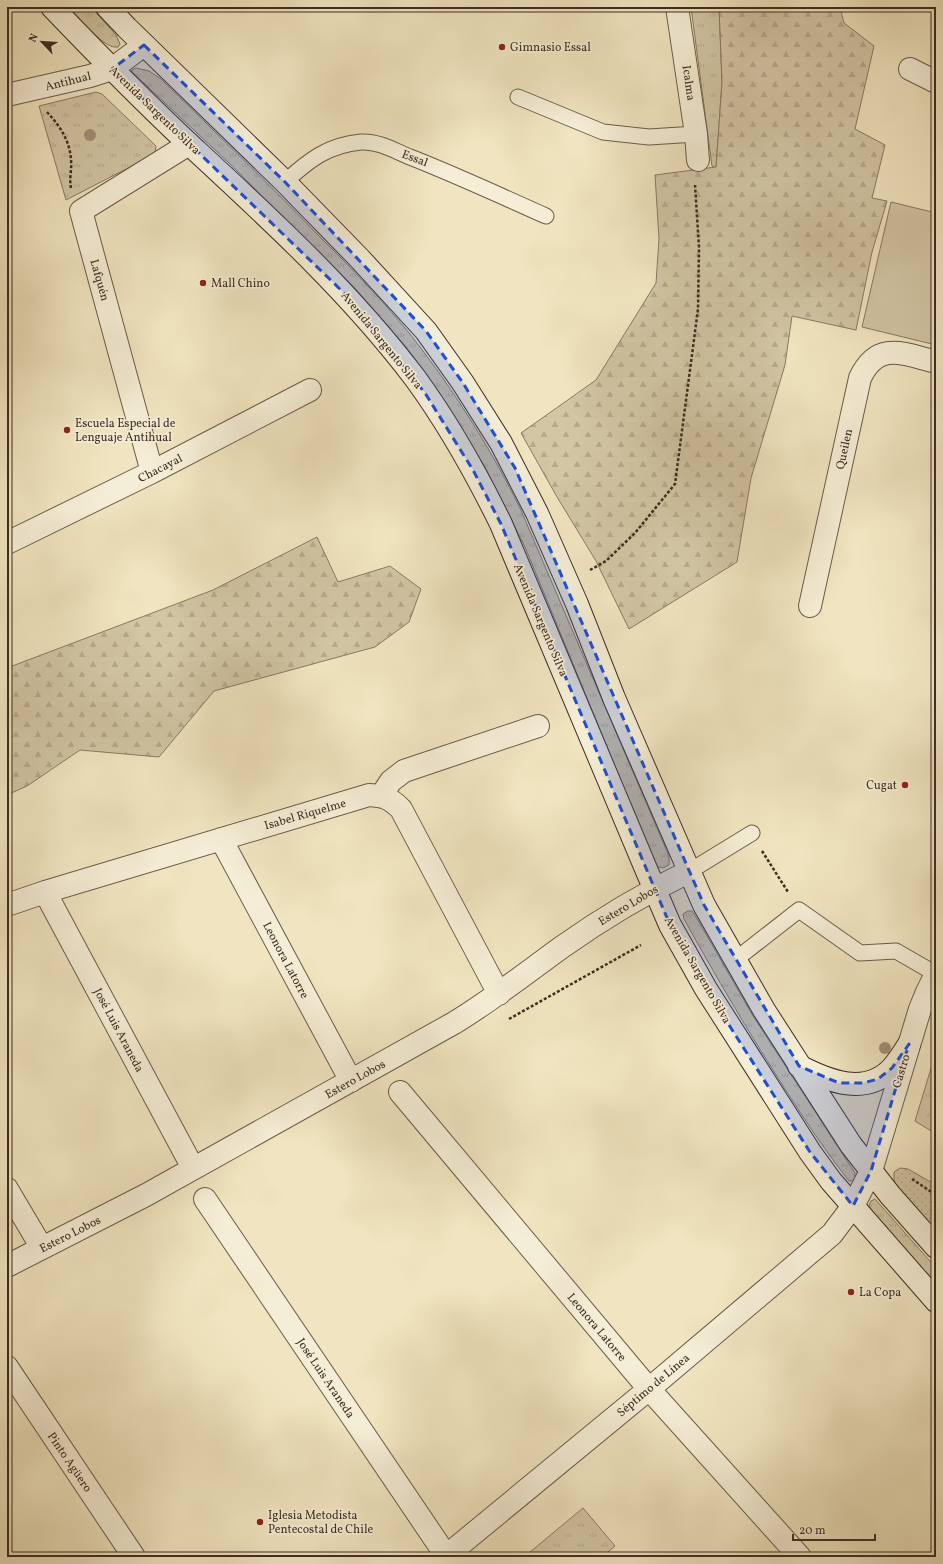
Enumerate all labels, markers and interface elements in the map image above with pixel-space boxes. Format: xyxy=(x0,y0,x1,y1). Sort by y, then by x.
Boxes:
north arrow xyxy=(22,22,62,62)
text: N xyxy=(26,32,43,45)
place label: Gimnasio Essal xyxy=(510,40,591,56)
marker: Gimnasio Essal xyxy=(497,42,507,52)
street label: Avenida Sargento Silva xyxy=(105,63,203,159)
street label: Icalma xyxy=(678,64,698,102)
street label: Antihual xyxy=(44,68,93,95)
street label: Essal xyxy=(399,147,431,171)
street label: Lafquén xyxy=(85,257,113,303)
place label: Mall Chino xyxy=(211,276,270,292)
marker: Mall Chino xyxy=(198,278,208,288)
street label: Avenida Sargento Silva xyxy=(337,289,426,393)
place label: Escuela Especial de Lenguaje Antihual xyxy=(75,416,176,446)
marker: Escuela Especial de Lenguaje Antihual xyxy=(62,425,72,435)
street label: Queilen xyxy=(833,427,857,471)
street label: Chacayal xyxy=(135,451,186,487)
street label: Avenida Sargento Silva xyxy=(509,561,571,679)
place label: Cugat xyxy=(866,778,897,794)
marker: Cugat xyxy=(900,780,910,790)
street label: Isabel Riquelme xyxy=(263,796,348,834)
street label: Estero Lobos xyxy=(596,882,661,930)
street label: Avenida Sargento Silva xyxy=(660,914,734,1027)
street label: Leonora Latorre xyxy=(258,919,312,1002)
street label: José Luis Araneda xyxy=(89,986,147,1075)
street label: Castro xyxy=(889,1052,915,1090)
street label: Estero Lobos xyxy=(322,1057,389,1103)
street label: Estero Lobos xyxy=(37,1213,104,1257)
place label: La Copa xyxy=(859,1285,901,1301)
marker: La Copa xyxy=(846,1287,856,1297)
street label: Leonora Latorre xyxy=(563,1290,630,1365)
street label: José Luis Araneda xyxy=(292,1335,358,1422)
street label: Séptimo de Línea xyxy=(614,1351,693,1421)
street label: Pinto Agüero xyxy=(43,1429,95,1496)
place label: Iglesia Metodista Pentecostal de Chile xyxy=(268,1508,373,1538)
scale bar xyxy=(793,1516,875,1542)
marker: Iglesia Metodista Pentecostal de Chile xyxy=(255,1517,265,1527)
text: 20 m xyxy=(799,1523,826,1539)

